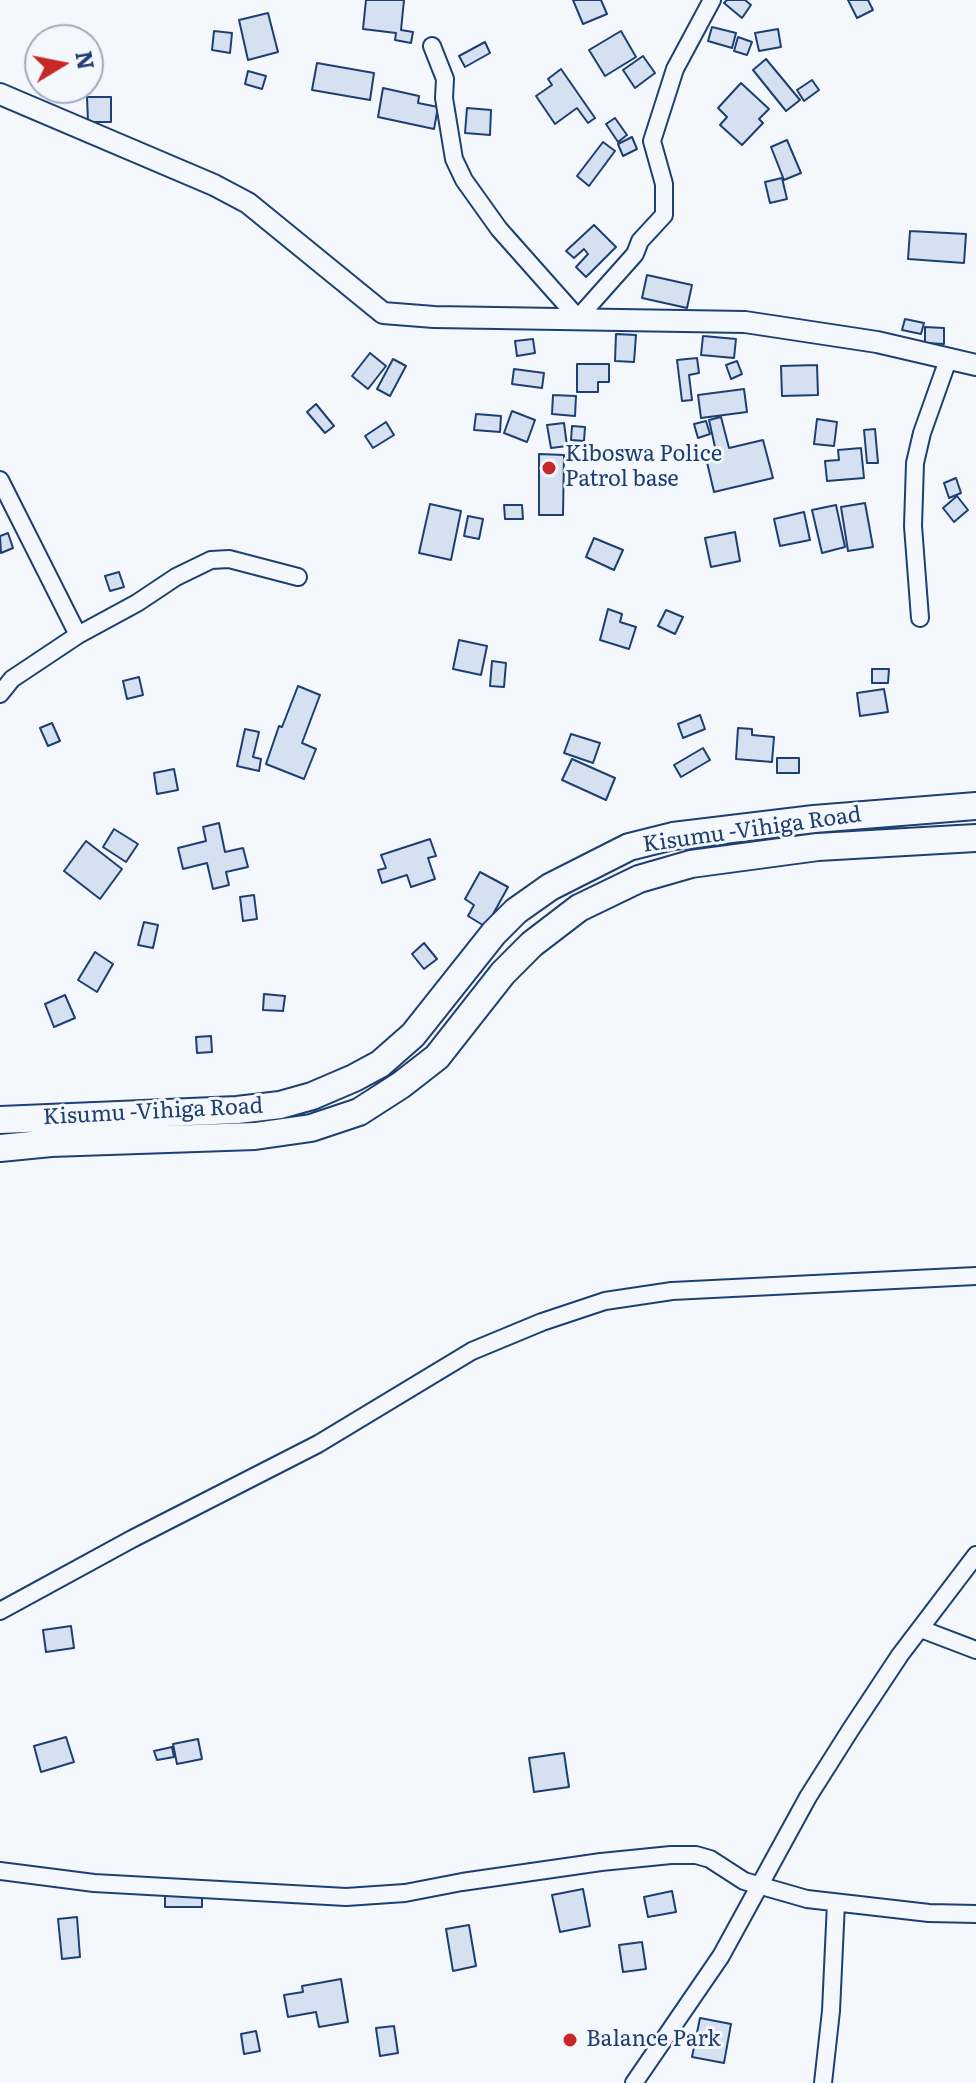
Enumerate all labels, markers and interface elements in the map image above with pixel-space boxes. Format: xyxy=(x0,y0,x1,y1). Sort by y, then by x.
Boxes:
north arrow xyxy=(24,24,104,104)
text: N xyxy=(68,48,104,72)
place label: Kiboswa Police Patrol base xyxy=(565,442,722,494)
marker: Kiboswa Police Patrol base xyxy=(540,459,558,477)
street label: Kisumu -Vihiga Road xyxy=(641,802,863,858)
street label: Kisumu -Vihiga Road xyxy=(42,1093,264,1131)
place label: Balance Park xyxy=(586,2027,721,2053)
marker: Balance Park xyxy=(561,2031,579,2049)

